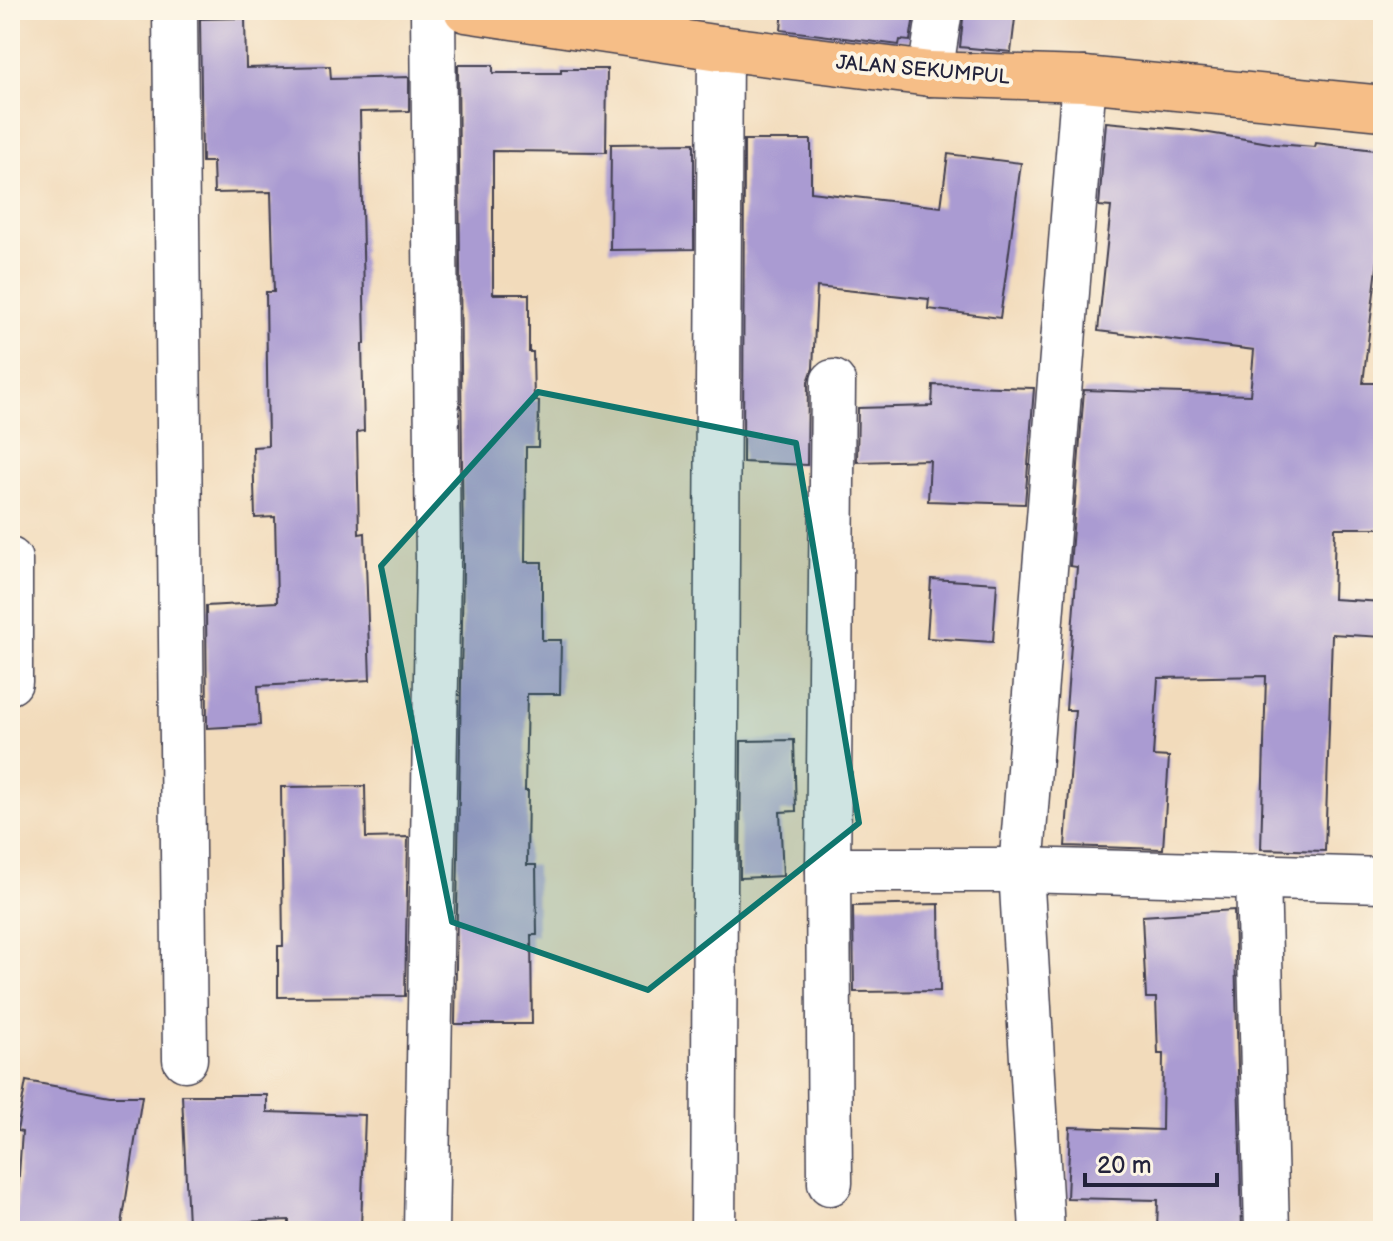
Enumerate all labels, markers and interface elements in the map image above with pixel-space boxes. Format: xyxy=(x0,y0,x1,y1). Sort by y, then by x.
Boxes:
street label: JALAN SEKUMPUL xyxy=(835,50,1011,90)
scale bar xyxy=(1085,1137,1217,1187)
text: 20 m xyxy=(1097,1151,1152,1180)

